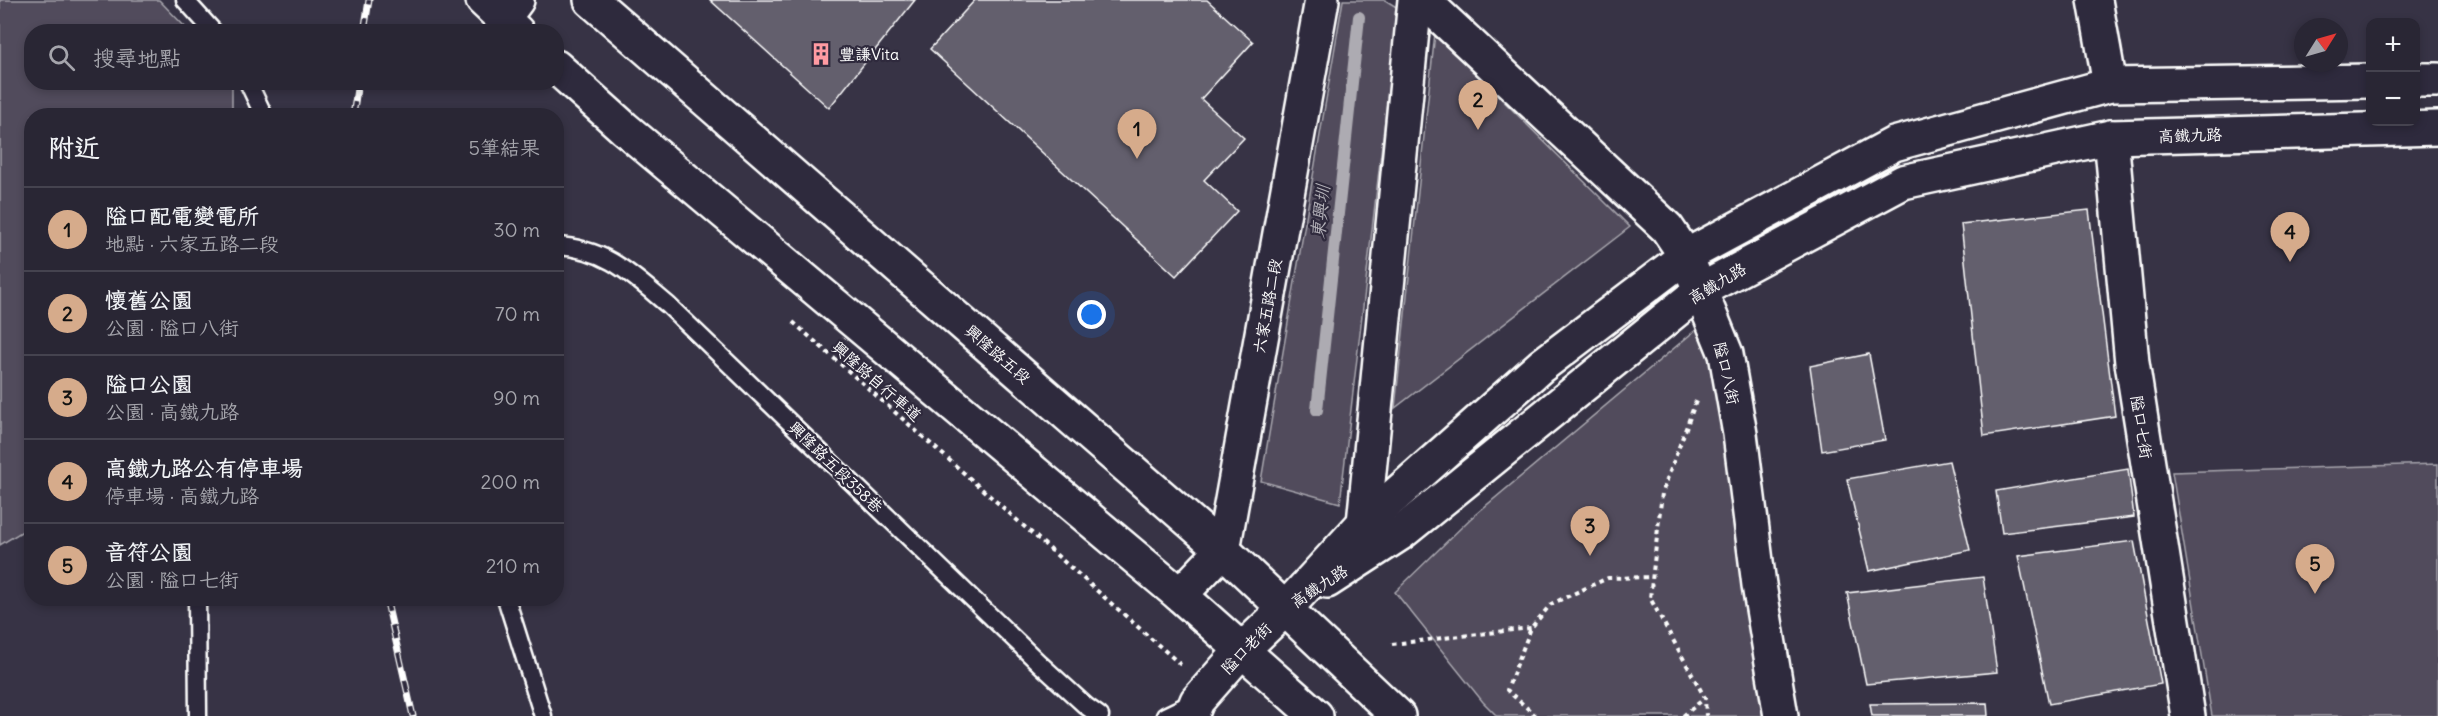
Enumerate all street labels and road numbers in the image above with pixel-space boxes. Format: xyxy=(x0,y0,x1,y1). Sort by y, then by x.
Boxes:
street label: 高鐵九路 xyxy=(2158,124,2222,146)
street label: 六家五路二段 xyxy=(1249,257,1285,355)
street label: 高鐵九路 xyxy=(1684,258,1750,308)
street label: 興隆路五段 xyxy=(961,320,1035,388)
street label: 興隆路自行車道 xyxy=(828,337,926,425)
street label: 隘口八街 xyxy=(1710,340,1744,406)
street label: 隘口七街 xyxy=(2127,394,2157,460)
street label: 興隆路五段358巷 xyxy=(785,417,887,517)
street label: 高鐵九路 xyxy=(1287,560,1351,612)
street label: 隘口老街 xyxy=(1217,618,1275,678)

